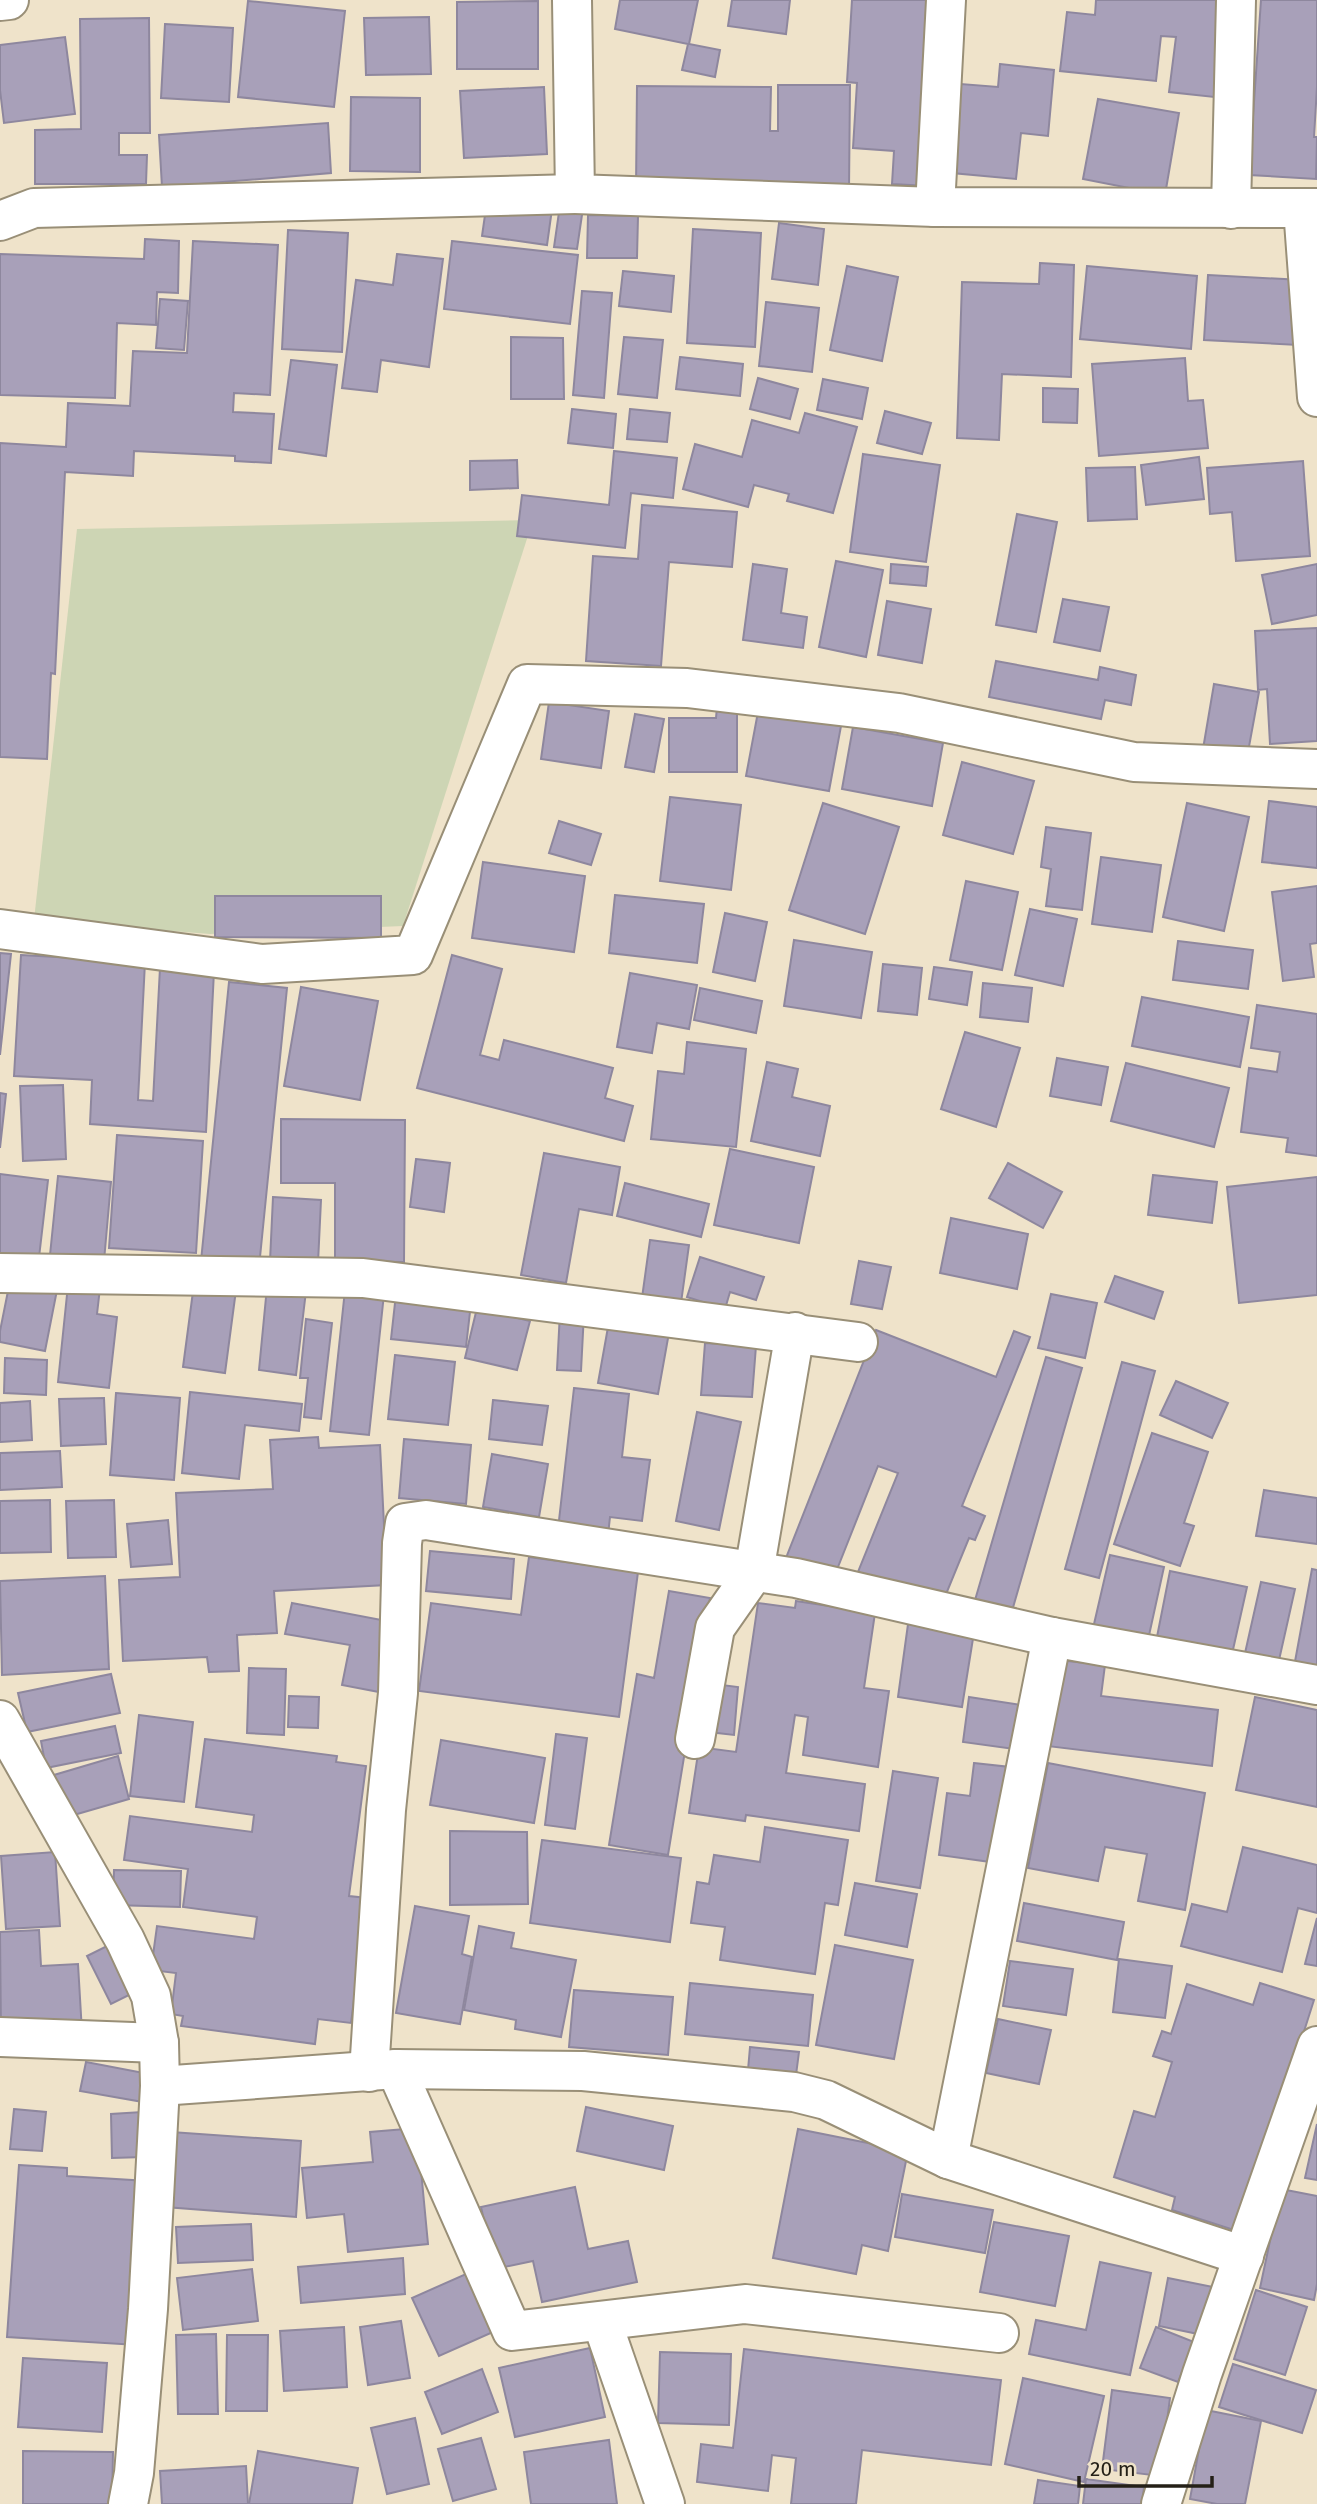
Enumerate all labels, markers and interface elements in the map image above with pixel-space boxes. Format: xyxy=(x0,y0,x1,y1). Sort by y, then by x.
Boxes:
scale bar xyxy=(1079,2444,1212,2488)
text: 20 m xyxy=(1090,2456,1136,2482)

